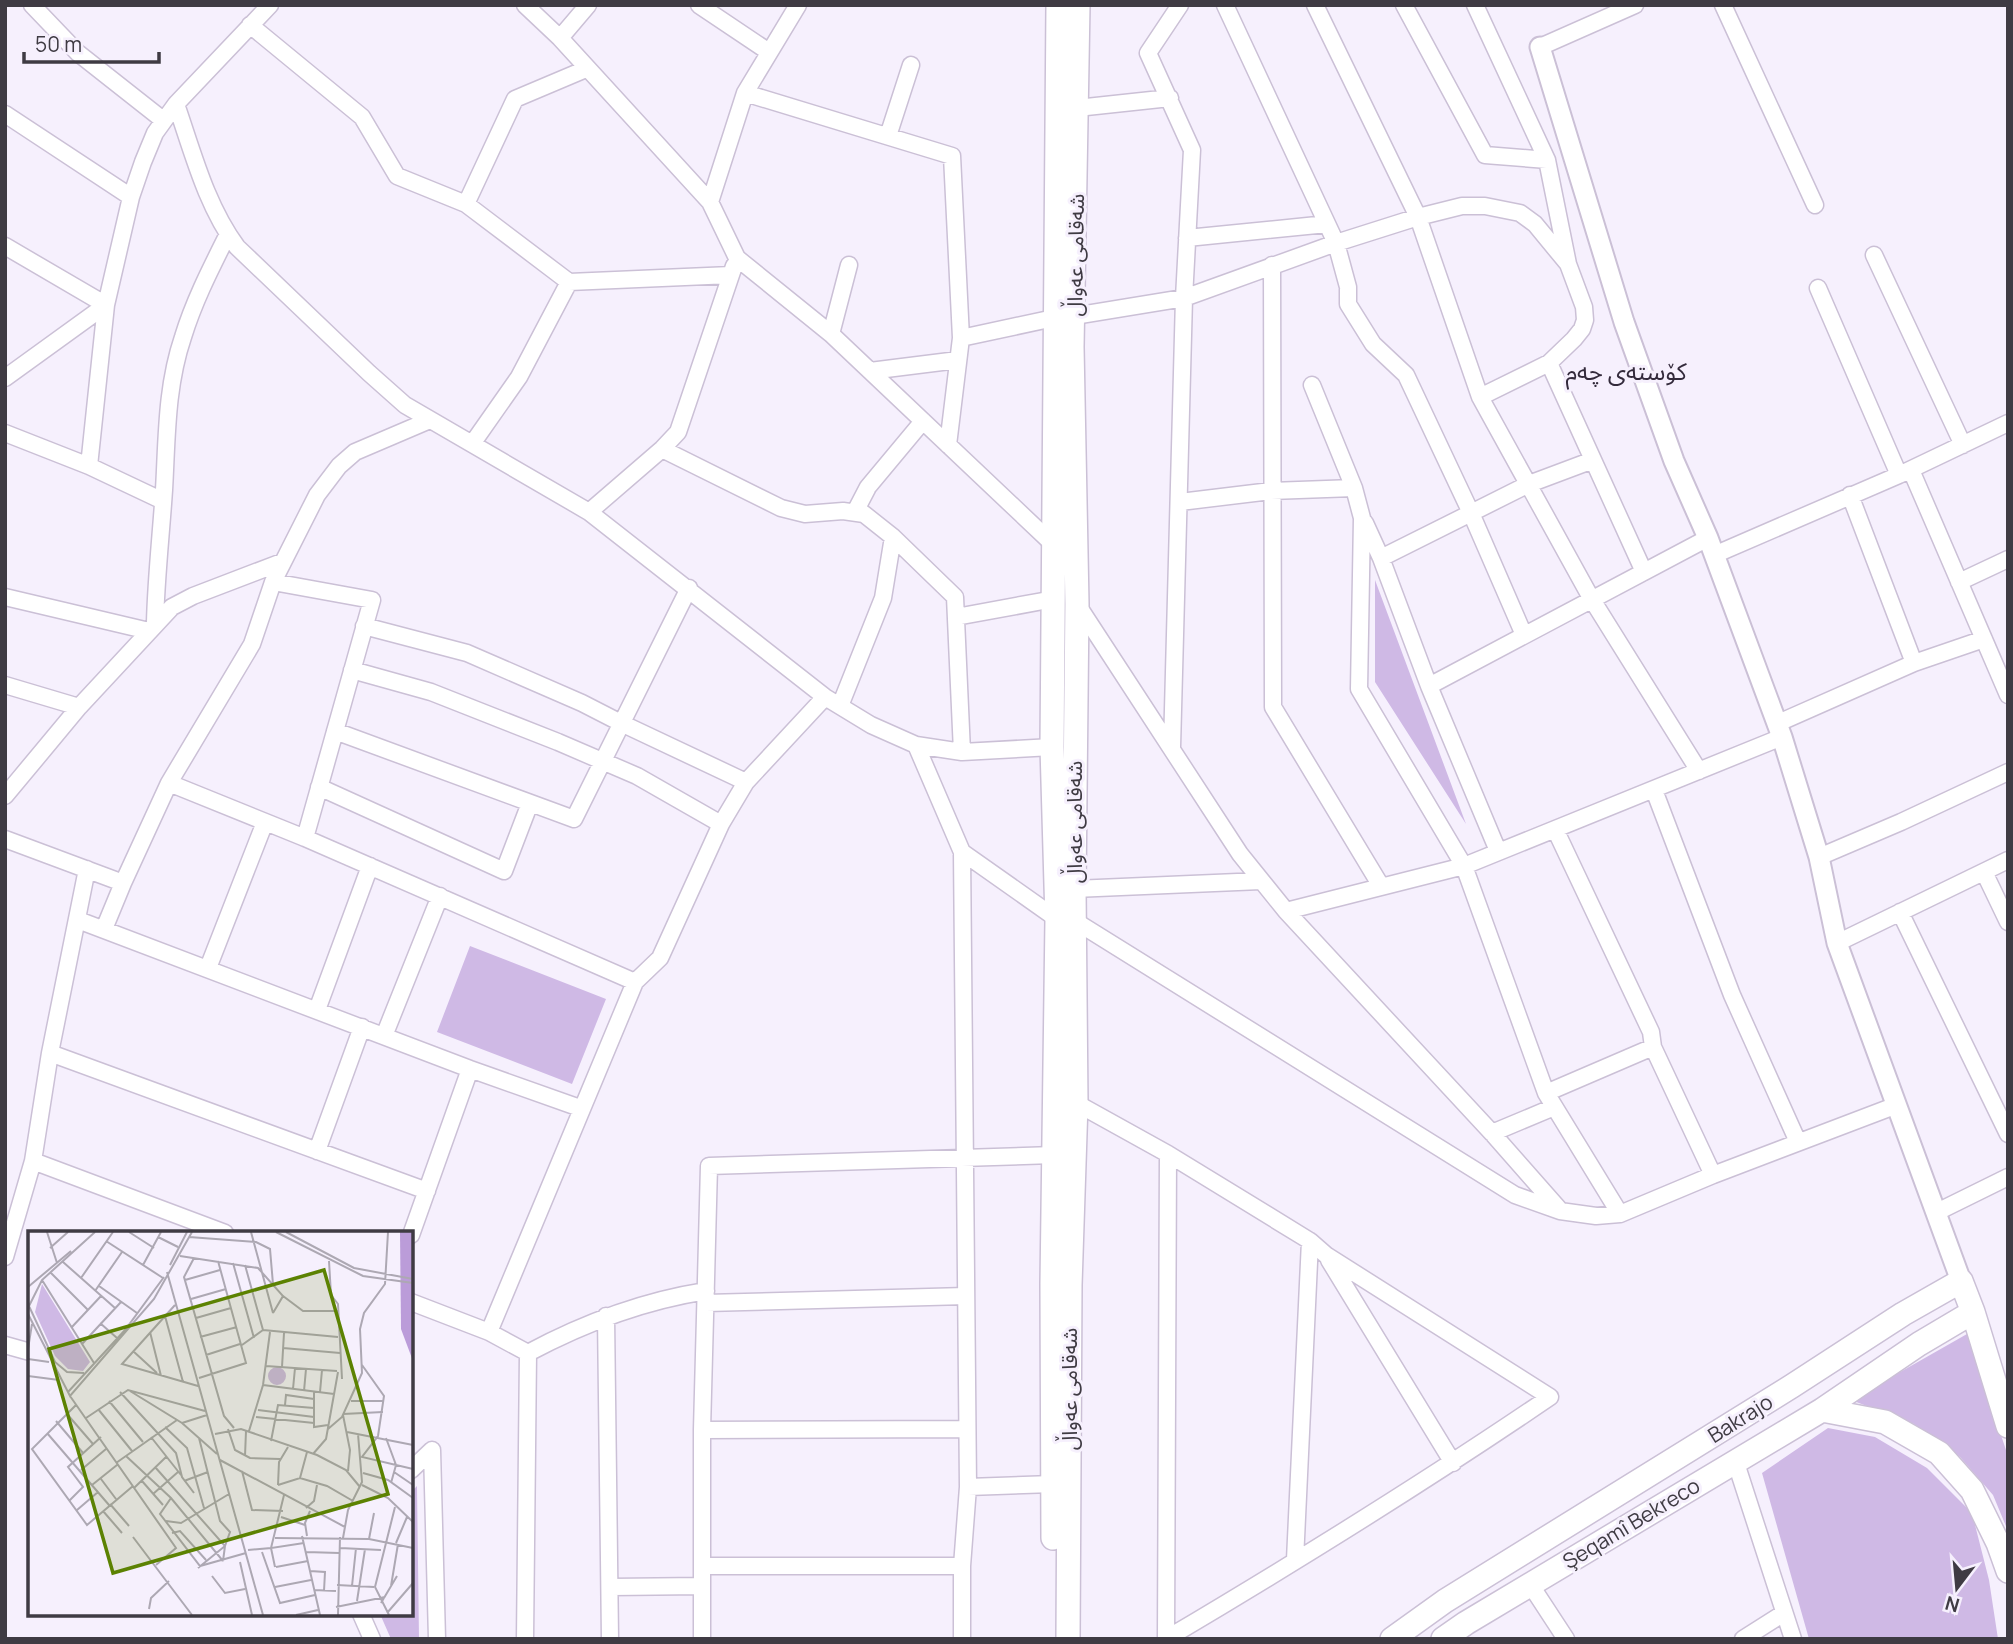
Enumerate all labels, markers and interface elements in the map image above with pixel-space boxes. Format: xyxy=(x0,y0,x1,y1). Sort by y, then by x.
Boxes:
scale bar xyxy=(24,21,159,65)
text: 50 m xyxy=(35,30,82,58)
street label: شەقامی عەواڵ xyxy=(1059,193,1090,317)
district label: کۆستەی چەم xyxy=(1565,354,1688,390)
street label: شەقامی عەواڵ xyxy=(1059,761,1088,883)
inset map xyxy=(28,1231,413,1616)
street label: شەقامی عەواڵ xyxy=(1054,1328,1083,1450)
street label: Bakrajo xyxy=(1702,1387,1778,1449)
street label: Şeqamî Bekreco xyxy=(1557,1471,1705,1575)
north arrow xyxy=(1922,1553,1992,1623)
text: N xyxy=(1942,1590,1962,1619)

